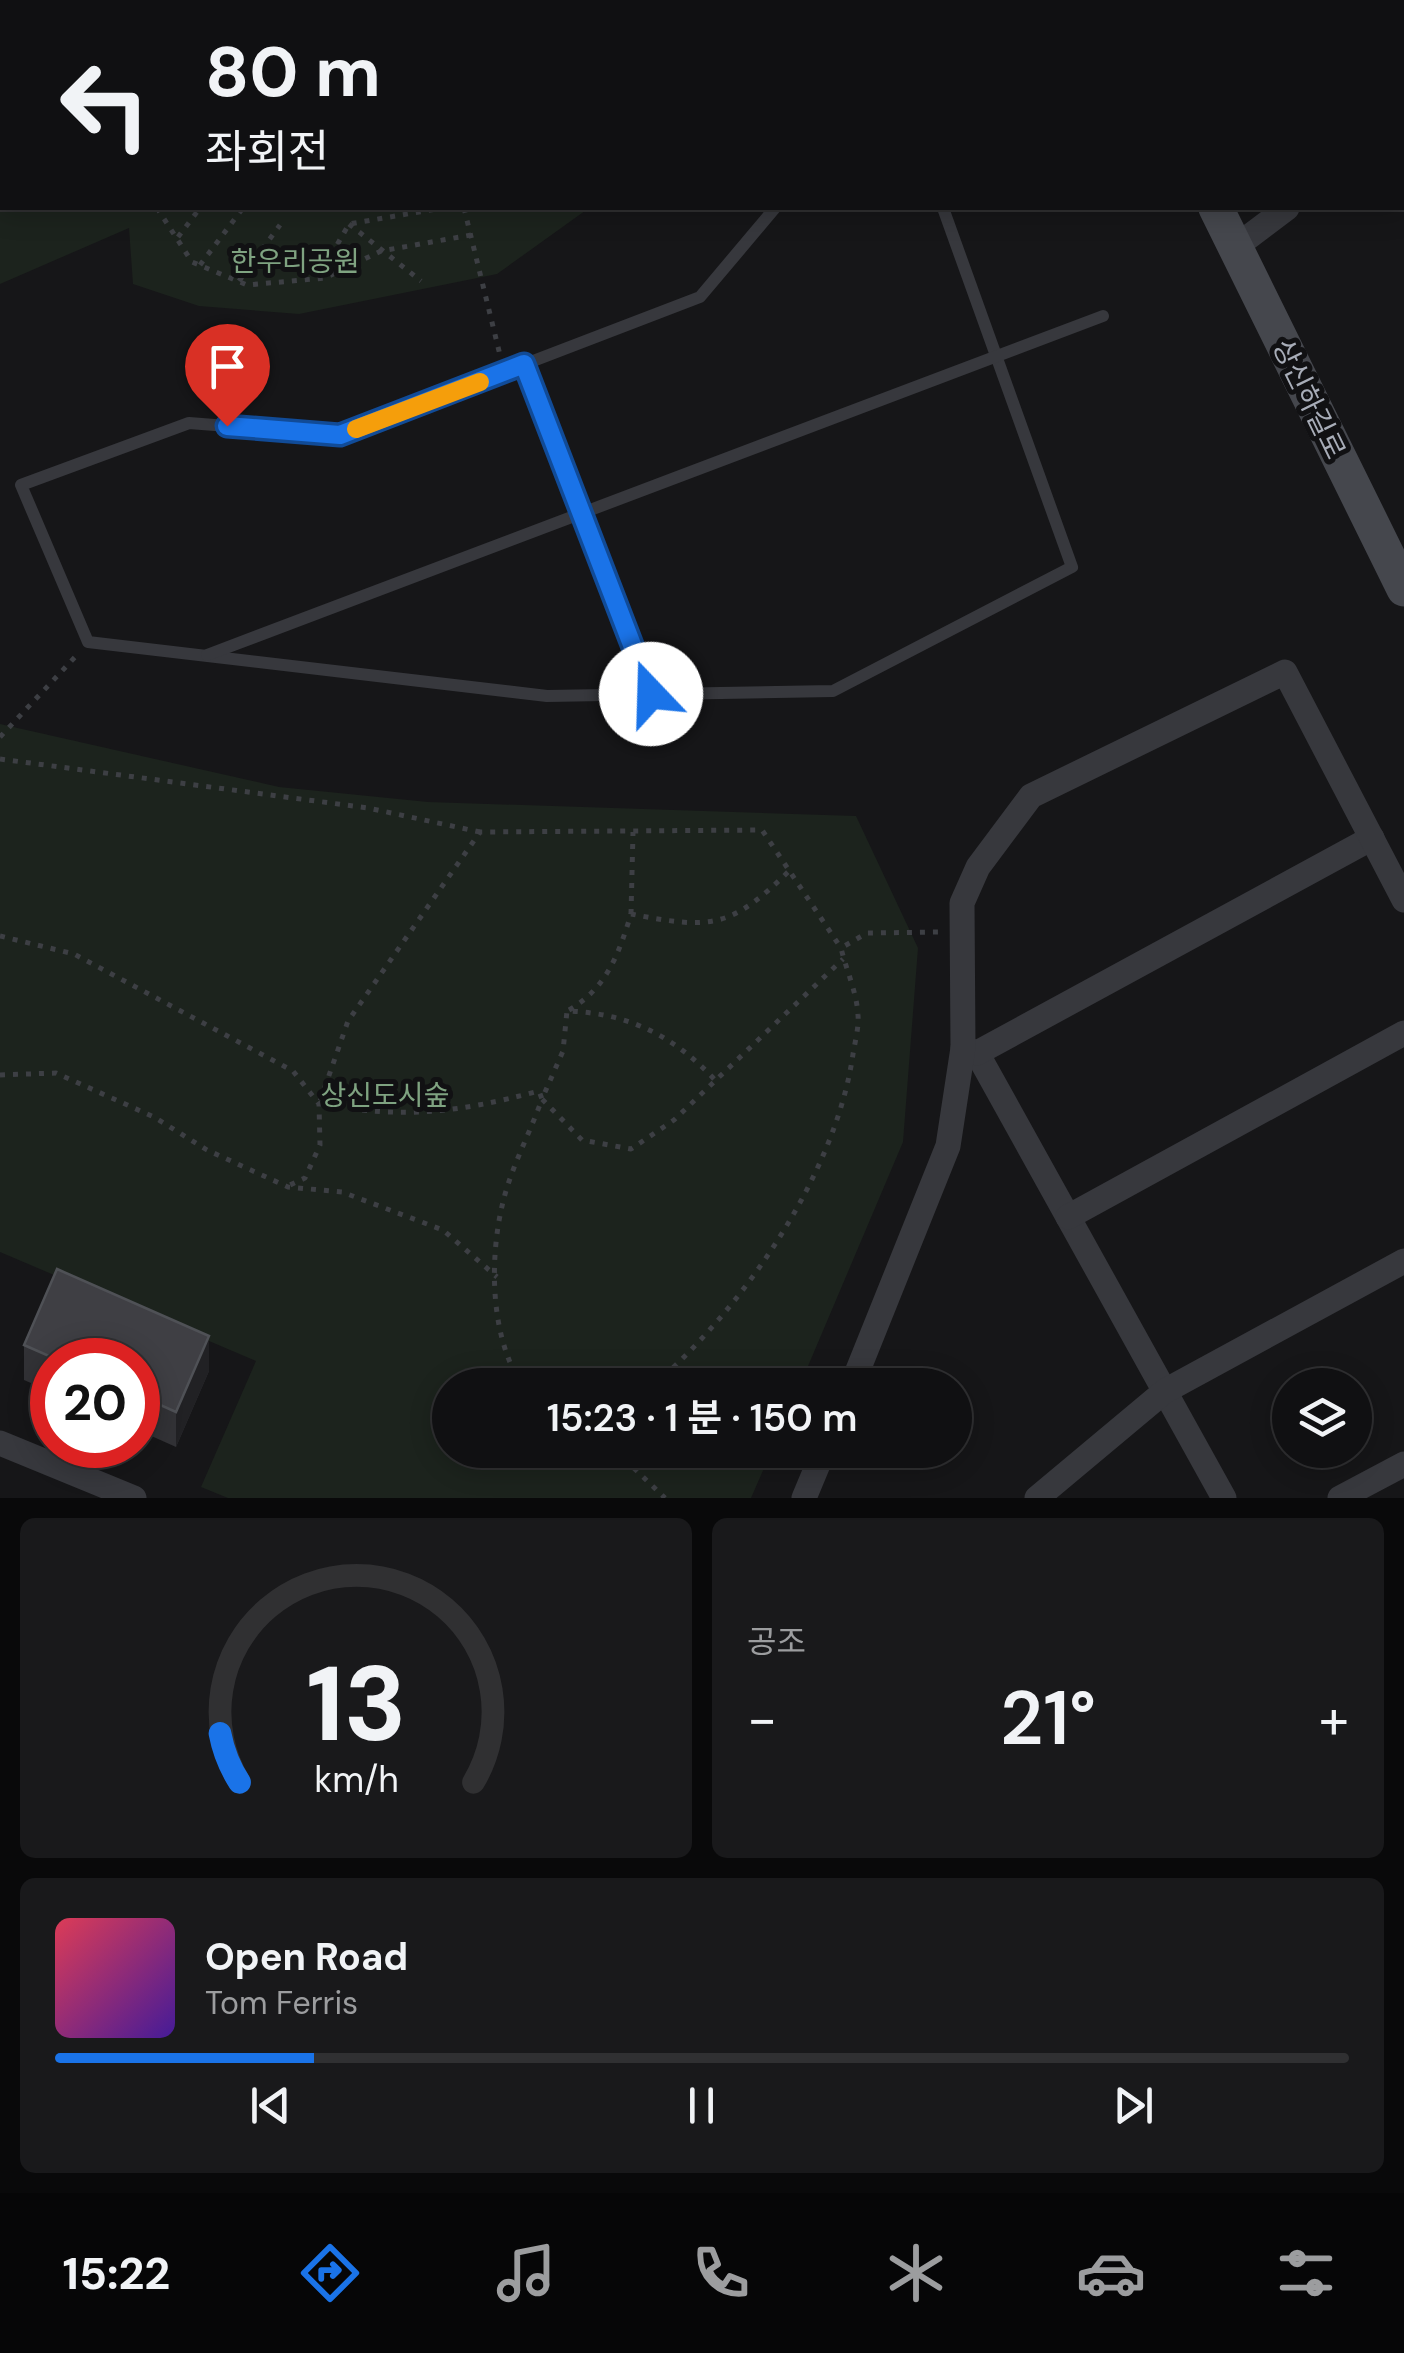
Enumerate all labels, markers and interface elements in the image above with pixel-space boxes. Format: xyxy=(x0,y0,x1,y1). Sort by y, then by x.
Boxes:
text: 80 m xyxy=(205,27,381,118)
icon: left xyxy=(40,40,170,170)
text: 좌회전 xyxy=(205,122,329,181)
park label: 한우리공원 xyxy=(231,243,359,280)
pin xyxy=(185,324,270,427)
street label: 상신하길로 xyxy=(1264,333,1354,465)
icon: arrive xyxy=(200,339,255,394)
position arrow xyxy=(599,642,703,746)
park label: 상신도시숲 xyxy=(321,1077,449,1114)
speed limit sign: 20 xyxy=(30,1338,160,1468)
map controls xyxy=(1272,1368,1372,1468)
button: layers xyxy=(1272,1368,1372,1468)
text: 15:23 · 1 분 · 150 m xyxy=(547,1393,857,1443)
text: 공조 xyxy=(747,1621,806,1663)
text: 13 xyxy=(306,1637,406,1772)
text: 21° xyxy=(1000,1670,1096,1767)
text: − xyxy=(747,1683,777,1755)
text: + xyxy=(1319,1683,1349,1755)
text: km/h xyxy=(314,1757,398,1803)
text: Open Road xyxy=(205,1932,408,1982)
text: Tom Ferris xyxy=(205,1982,358,2024)
icon: previous xyxy=(243,2078,298,2133)
icon: pause xyxy=(674,2078,729,2133)
icon: next xyxy=(1106,2078,1161,2133)
icon: directions xyxy=(295,2238,365,2308)
icon: music xyxy=(491,2238,561,2308)
icon: phone xyxy=(686,2238,756,2308)
icon: climate xyxy=(881,2238,951,2308)
icon: car xyxy=(1076,2238,1146,2308)
icon: filters xyxy=(1271,2238,1341,2308)
text: 15:22 xyxy=(63,2244,170,2303)

